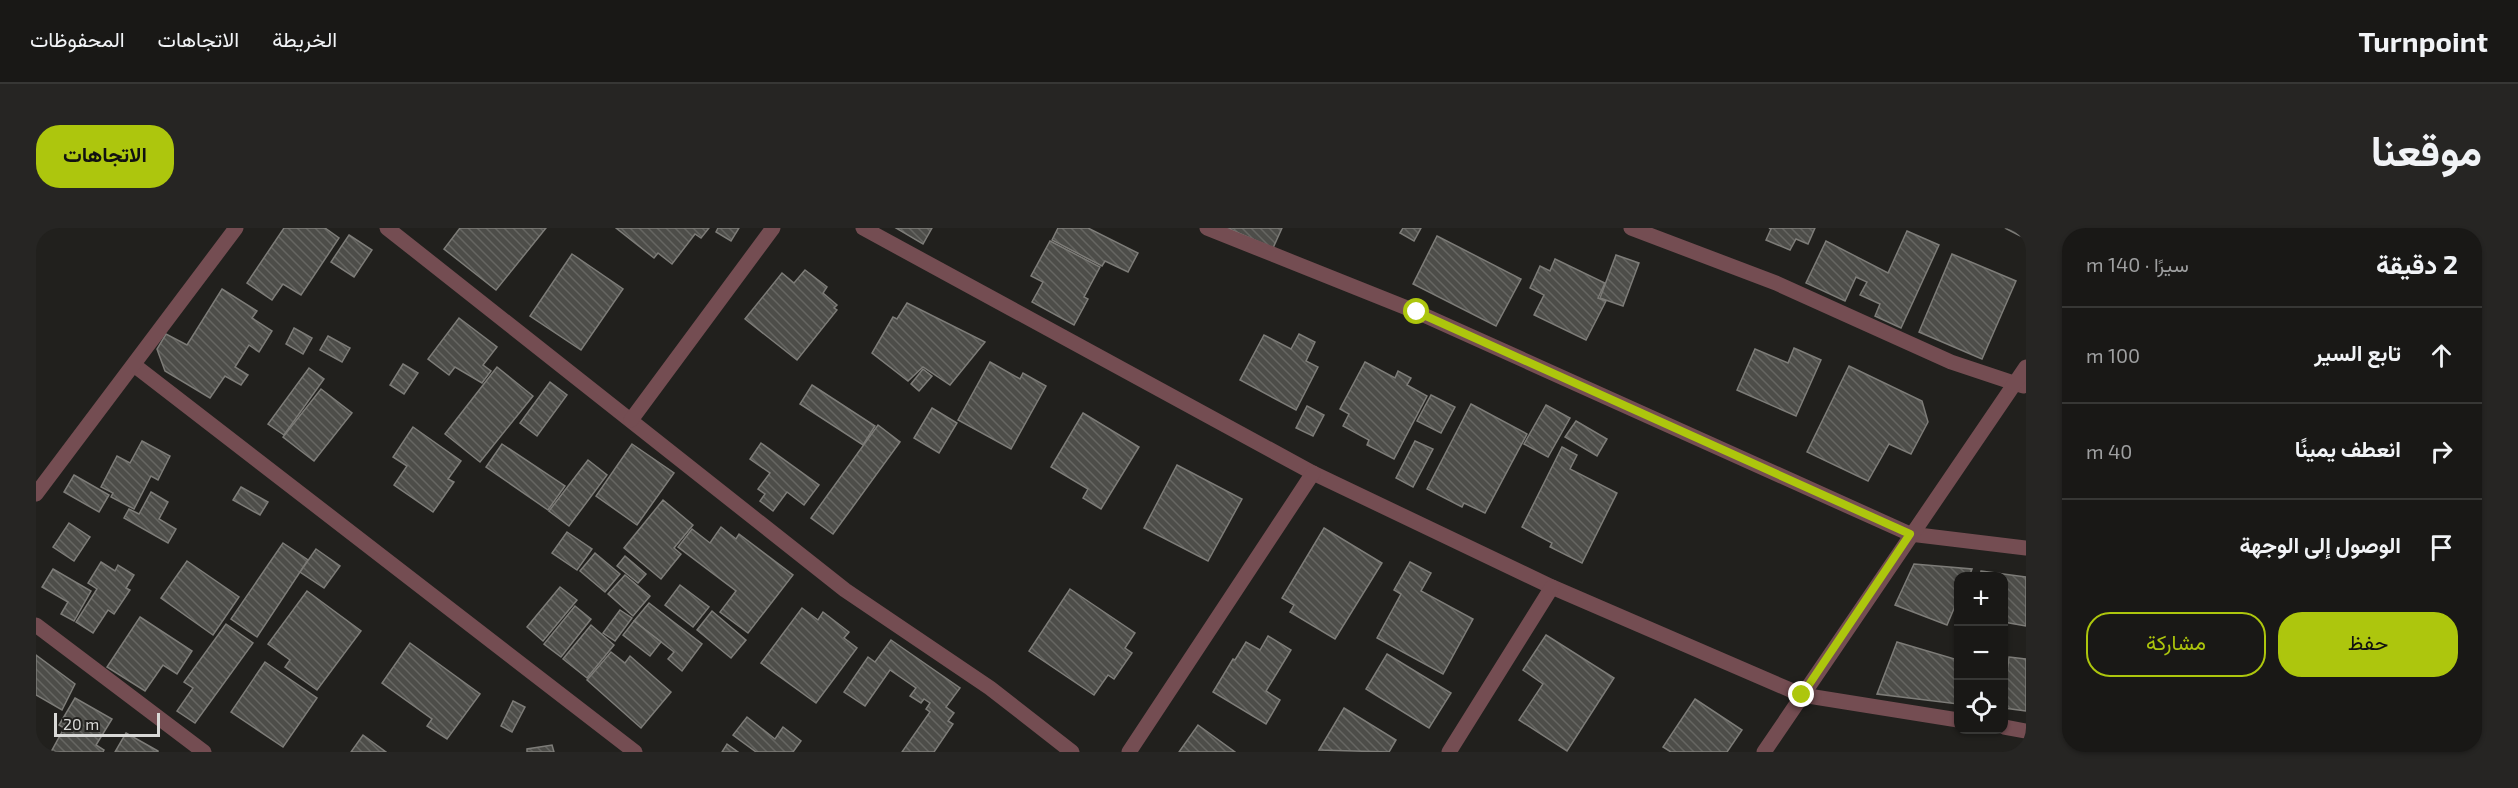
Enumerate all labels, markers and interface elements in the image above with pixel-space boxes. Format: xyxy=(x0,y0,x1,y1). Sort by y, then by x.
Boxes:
text: Turnpoint xyxy=(2359,24,2488,58)
text: المحفوظات xyxy=(30,26,125,51)
text: الاتجاهات xyxy=(158,26,239,51)
text: الخريطة xyxy=(272,26,337,51)
text: موقعنا xyxy=(2371,124,2482,174)
button: الاتجاهات xyxy=(36,125,174,188)
text: 2 دقيقة xyxy=(2376,248,2458,279)
text: سيرًا · 140 m xyxy=(2086,252,2189,276)
route start xyxy=(1403,298,1429,324)
text: تابع السير xyxy=(2314,339,2401,365)
icon: ahead xyxy=(2425,339,2458,372)
text: 100 m xyxy=(2086,343,2140,367)
text: انعطف يمينًا xyxy=(2295,435,2401,461)
icon: right xyxy=(2425,435,2458,468)
text: 40 m xyxy=(2086,439,2132,463)
text: الوصول إلى الوجهة xyxy=(2239,531,2401,557)
icon: arrive xyxy=(2425,531,2458,564)
map controls xyxy=(1954,572,2008,734)
button: + xyxy=(1954,572,2008,626)
button: مشاركة xyxy=(2086,612,2266,677)
button: حفظ xyxy=(2278,612,2458,677)
button: − xyxy=(1954,626,2008,680)
button: locate xyxy=(1954,680,2008,734)
route end xyxy=(1788,681,1814,707)
scale bar xyxy=(54,710,160,738)
text: 20 m xyxy=(63,714,99,733)

